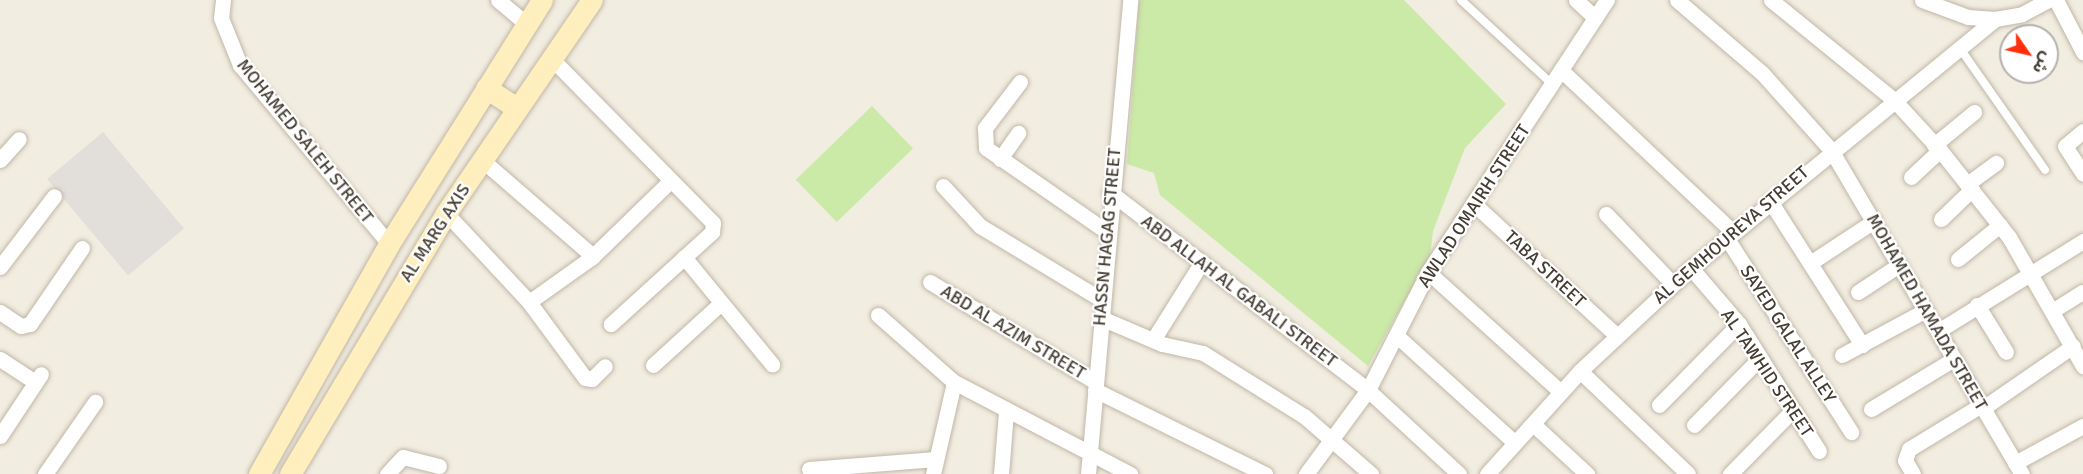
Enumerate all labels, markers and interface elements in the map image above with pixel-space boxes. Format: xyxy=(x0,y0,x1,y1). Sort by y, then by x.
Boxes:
north arrow xyxy=(1999,24,2059,84)
text: ش xyxy=(2028,48,2057,78)
street label: MOHAMED SALEH STREET xyxy=(232,55,378,227)
street label: AWLAD OMAIRH STREET xyxy=(1413,121,1535,291)
street label: HASSN HAGAG STREET xyxy=(1088,147,1126,327)
street label: AL GEMHOUREYA STREET xyxy=(1649,162,1813,308)
street label: AL MARG AXIS xyxy=(395,180,475,286)
street label: ABD ALLAH AL GABALI STREET xyxy=(1137,210,1341,372)
street label: MOHAMED HAMADA STREET xyxy=(1862,210,1992,414)
street label: TABA STREET xyxy=(1500,226,1590,312)
street label: SAYED GALAL ALLEY xyxy=(1735,261,1841,407)
street label: ABD AL AZIM STREET xyxy=(937,280,1089,384)
street label: AL TAWHID STREET xyxy=(1716,305,1818,441)

